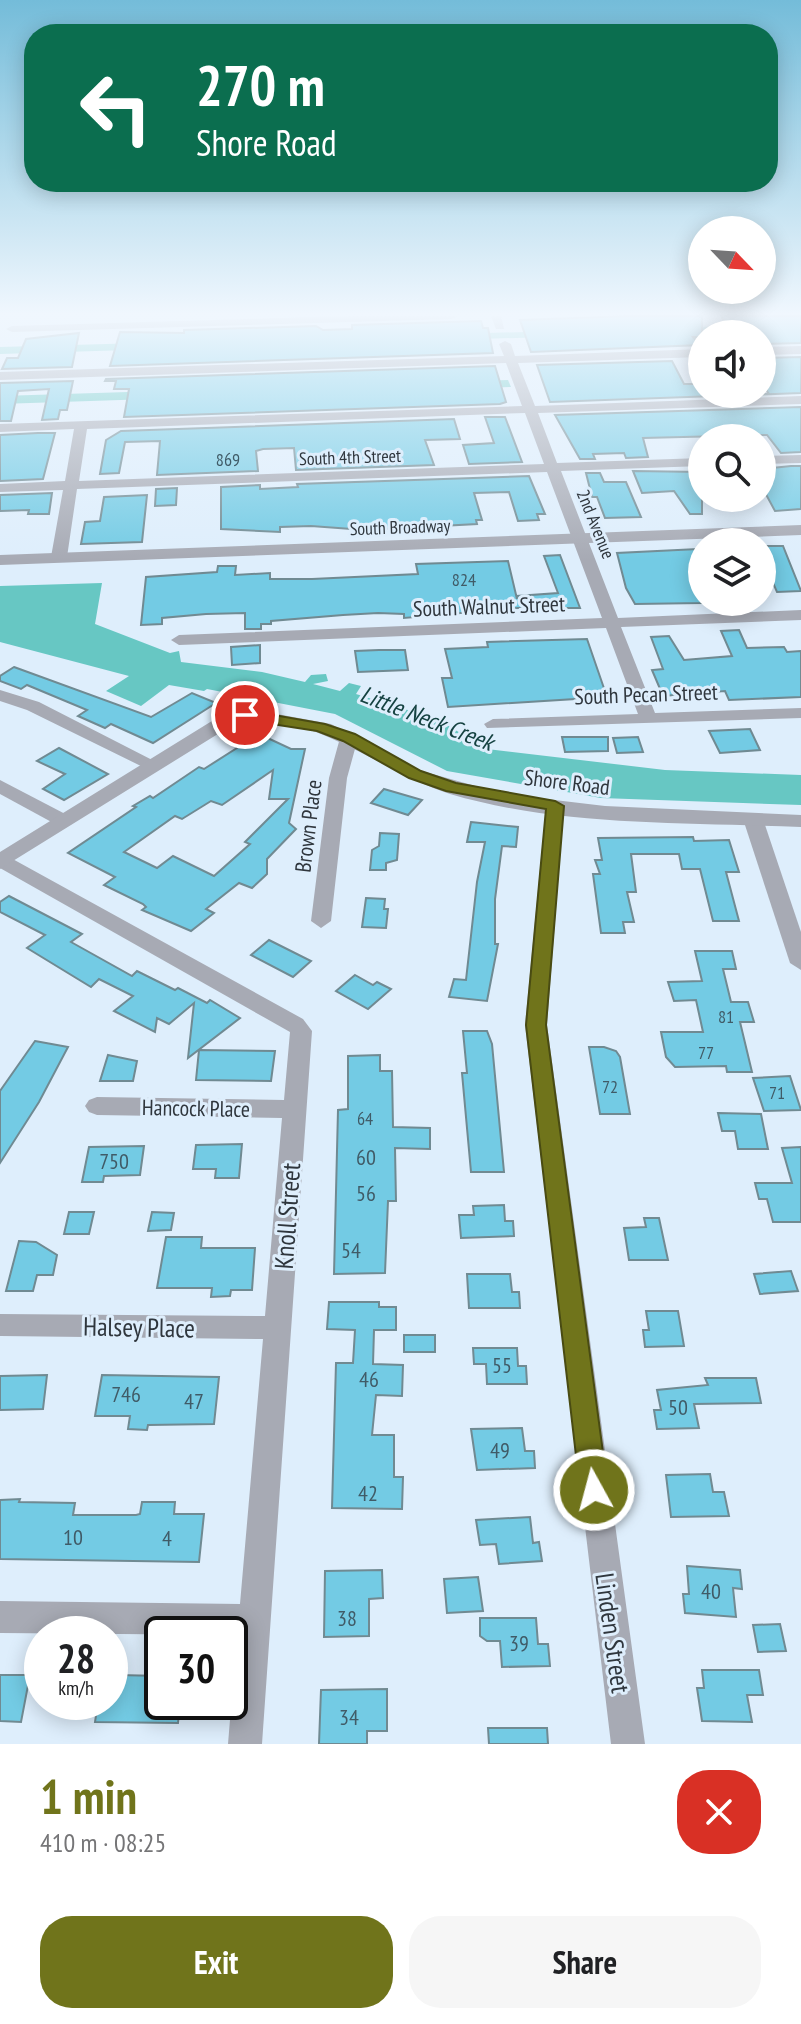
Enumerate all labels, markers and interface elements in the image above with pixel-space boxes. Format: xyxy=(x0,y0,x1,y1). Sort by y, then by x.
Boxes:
text: 270 m xyxy=(196,49,325,121)
icon: left xyxy=(64,56,168,160)
text: Shore Road xyxy=(196,119,337,166)
north arrow xyxy=(688,216,776,304)
map controls xyxy=(688,216,776,616)
button: sound xyxy=(688,320,776,408)
button: search xyxy=(688,424,776,512)
street label: South 4th Street xyxy=(299,444,401,470)
house number: 869 xyxy=(216,448,240,471)
street label: 2nd Avenue xyxy=(572,486,620,562)
street label: South Broadway xyxy=(349,514,451,540)
button: layers xyxy=(688,528,776,616)
house number: 824 xyxy=(452,568,476,591)
street label: South Walnut Street xyxy=(413,589,565,623)
water label: Little Neck Creek xyxy=(356,678,500,759)
street label: South Pecan Street xyxy=(574,678,718,710)
pin xyxy=(211,681,279,749)
icon: arrive xyxy=(223,693,267,737)
street label: Shore Road xyxy=(523,763,611,801)
street label: Brown Place xyxy=(288,778,328,874)
house number: 81 xyxy=(718,1005,734,1028)
house number: 77 xyxy=(698,1041,714,1064)
house number: 72 xyxy=(602,1075,618,1098)
house number: 71 xyxy=(769,1081,785,1104)
street label: Hancock Place xyxy=(142,1093,250,1123)
house number: 64 xyxy=(357,1107,373,1130)
house number: 60 xyxy=(356,1143,376,1171)
house number: 750 xyxy=(99,1147,129,1175)
street label: Knoll Street xyxy=(267,1162,307,1270)
house number: 56 xyxy=(356,1179,376,1207)
house number: 54 xyxy=(341,1236,361,1264)
street label: Halsey Place xyxy=(83,1310,195,1344)
house number: 55 xyxy=(492,1351,512,1379)
house number: 46 xyxy=(359,1365,379,1393)
house number: 746 xyxy=(111,1380,141,1408)
house number: 47 xyxy=(184,1387,204,1415)
house number: 50 xyxy=(668,1393,688,1421)
house number: 49 xyxy=(490,1436,510,1464)
position arrow xyxy=(552,1448,636,1532)
house number: 42 xyxy=(358,1479,378,1507)
house number: 10 xyxy=(63,1523,83,1551)
house number: 4 xyxy=(162,1524,172,1552)
street label: Linden Street xyxy=(588,1571,638,1695)
house number: 40 xyxy=(701,1577,721,1605)
house number: 38 xyxy=(337,1604,357,1632)
speed limit sign: 30 xyxy=(144,1616,248,1720)
house number: 39 xyxy=(509,1629,529,1657)
text: 28 xyxy=(57,1632,95,1684)
text: km/h xyxy=(58,1675,94,1701)
house number: 34 xyxy=(339,1703,359,1731)
text: 1 min xyxy=(40,1765,137,1827)
button: close xyxy=(677,1770,761,1854)
text: 410 m · 08:25 xyxy=(40,1826,166,1859)
button: Exit xyxy=(40,1916,393,2008)
button: Share xyxy=(409,1916,761,2008)

